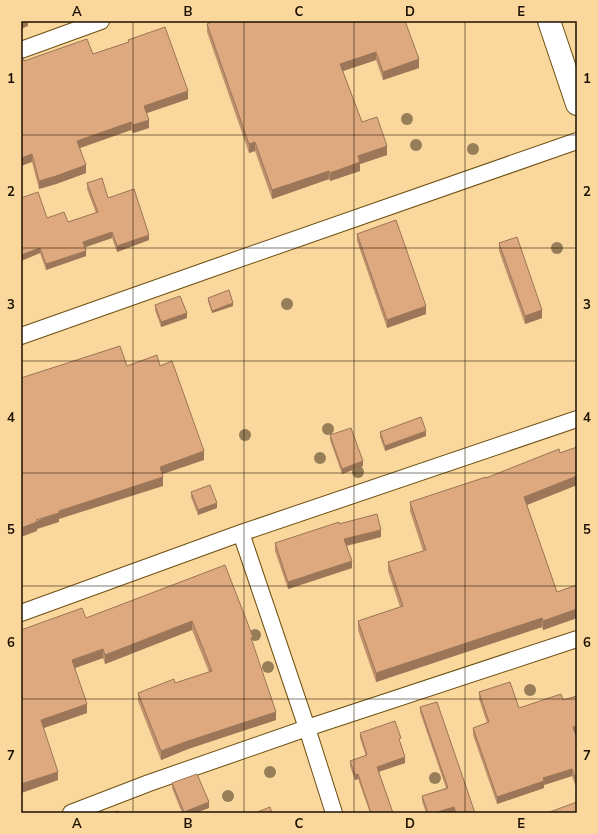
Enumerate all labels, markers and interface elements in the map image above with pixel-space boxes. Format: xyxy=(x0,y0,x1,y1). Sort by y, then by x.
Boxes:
text: A xyxy=(72,3,82,19)
text: B xyxy=(184,3,193,19)
text: C xyxy=(295,3,304,19)
text: D xyxy=(405,3,415,19)
text: E xyxy=(517,3,525,19)
text: 1 xyxy=(7,70,15,86)
text: 1 xyxy=(583,70,591,86)
text: 2 xyxy=(7,183,15,199)
text: 2 xyxy=(583,183,591,199)
text: 3 xyxy=(7,296,15,312)
text: 3 xyxy=(583,296,591,312)
text: 4 xyxy=(7,409,15,425)
text: 4 xyxy=(583,409,591,425)
text: 5 xyxy=(7,521,15,537)
text: 5 xyxy=(583,521,591,537)
text: 6 xyxy=(7,634,15,650)
text: 6 xyxy=(583,634,591,650)
text: 7 xyxy=(7,747,15,763)
text: 7 xyxy=(583,747,591,763)
text: A xyxy=(72,815,82,831)
text: B xyxy=(184,815,193,831)
text: C xyxy=(295,815,304,831)
text: D xyxy=(405,815,415,831)
text: E xyxy=(517,815,525,831)

